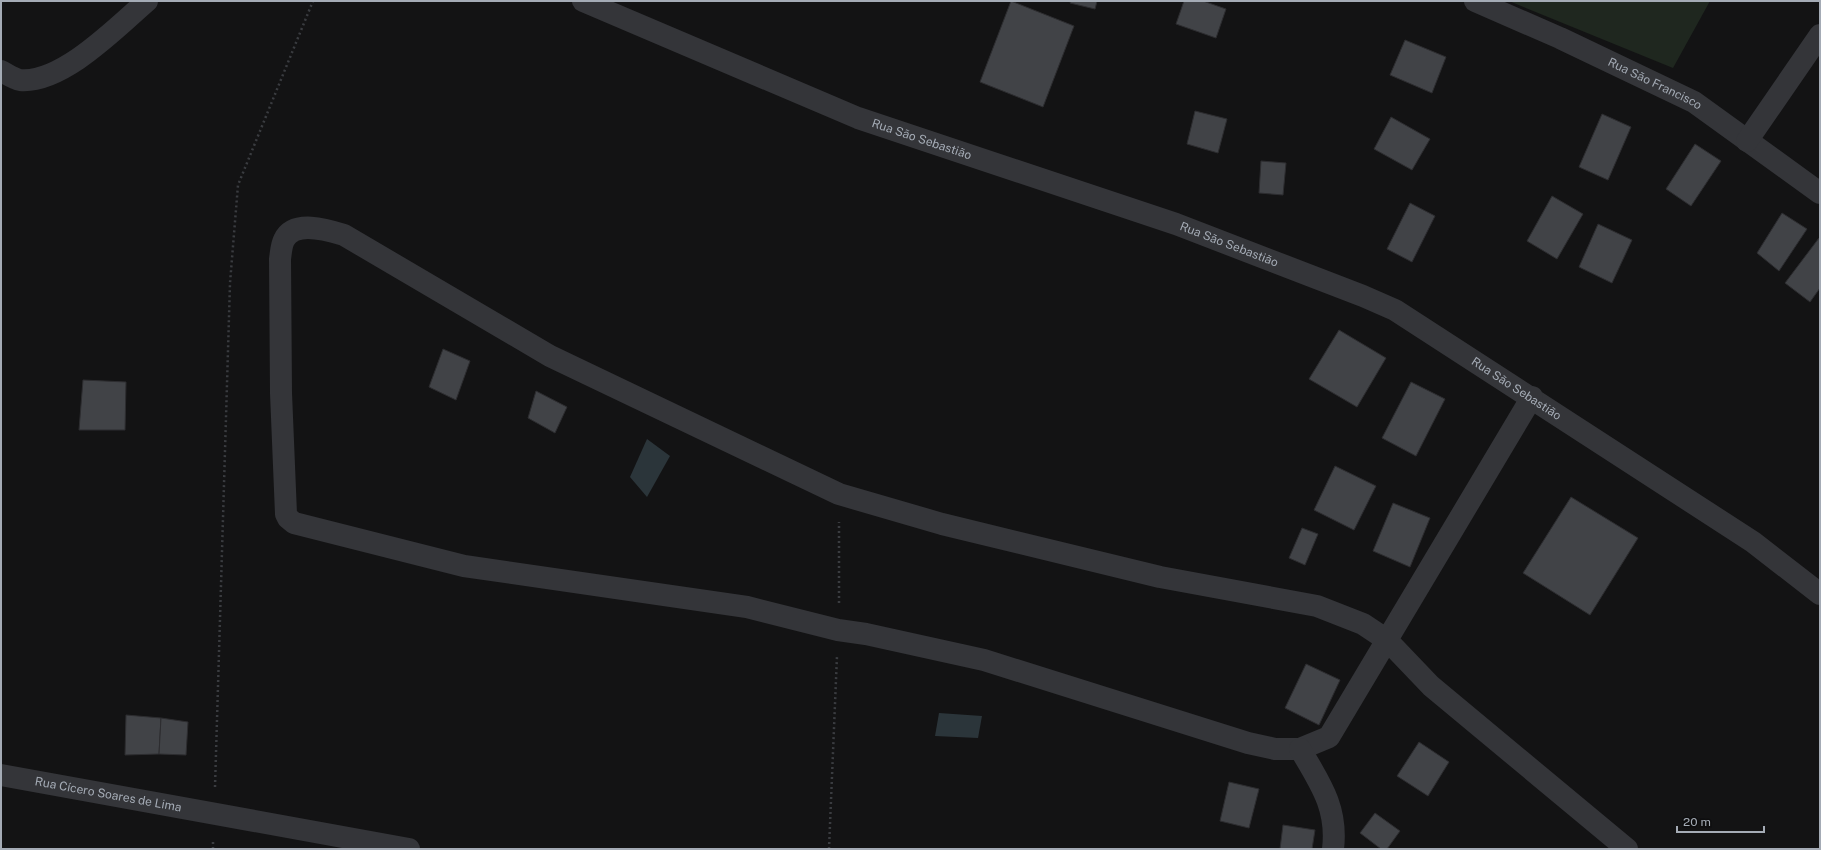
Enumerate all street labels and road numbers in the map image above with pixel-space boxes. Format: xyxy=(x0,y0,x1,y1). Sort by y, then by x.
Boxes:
street label: Rua São Francisco xyxy=(1606,55,1705,113)
street label: Rua São Sebastião xyxy=(870,116,974,162)
street label: Rua São Sebastião xyxy=(1178,219,1281,270)
street label: Rua São Sebastião xyxy=(1469,354,1564,423)
street label: Rua Cícero Soares de Lima xyxy=(34,774,183,815)

